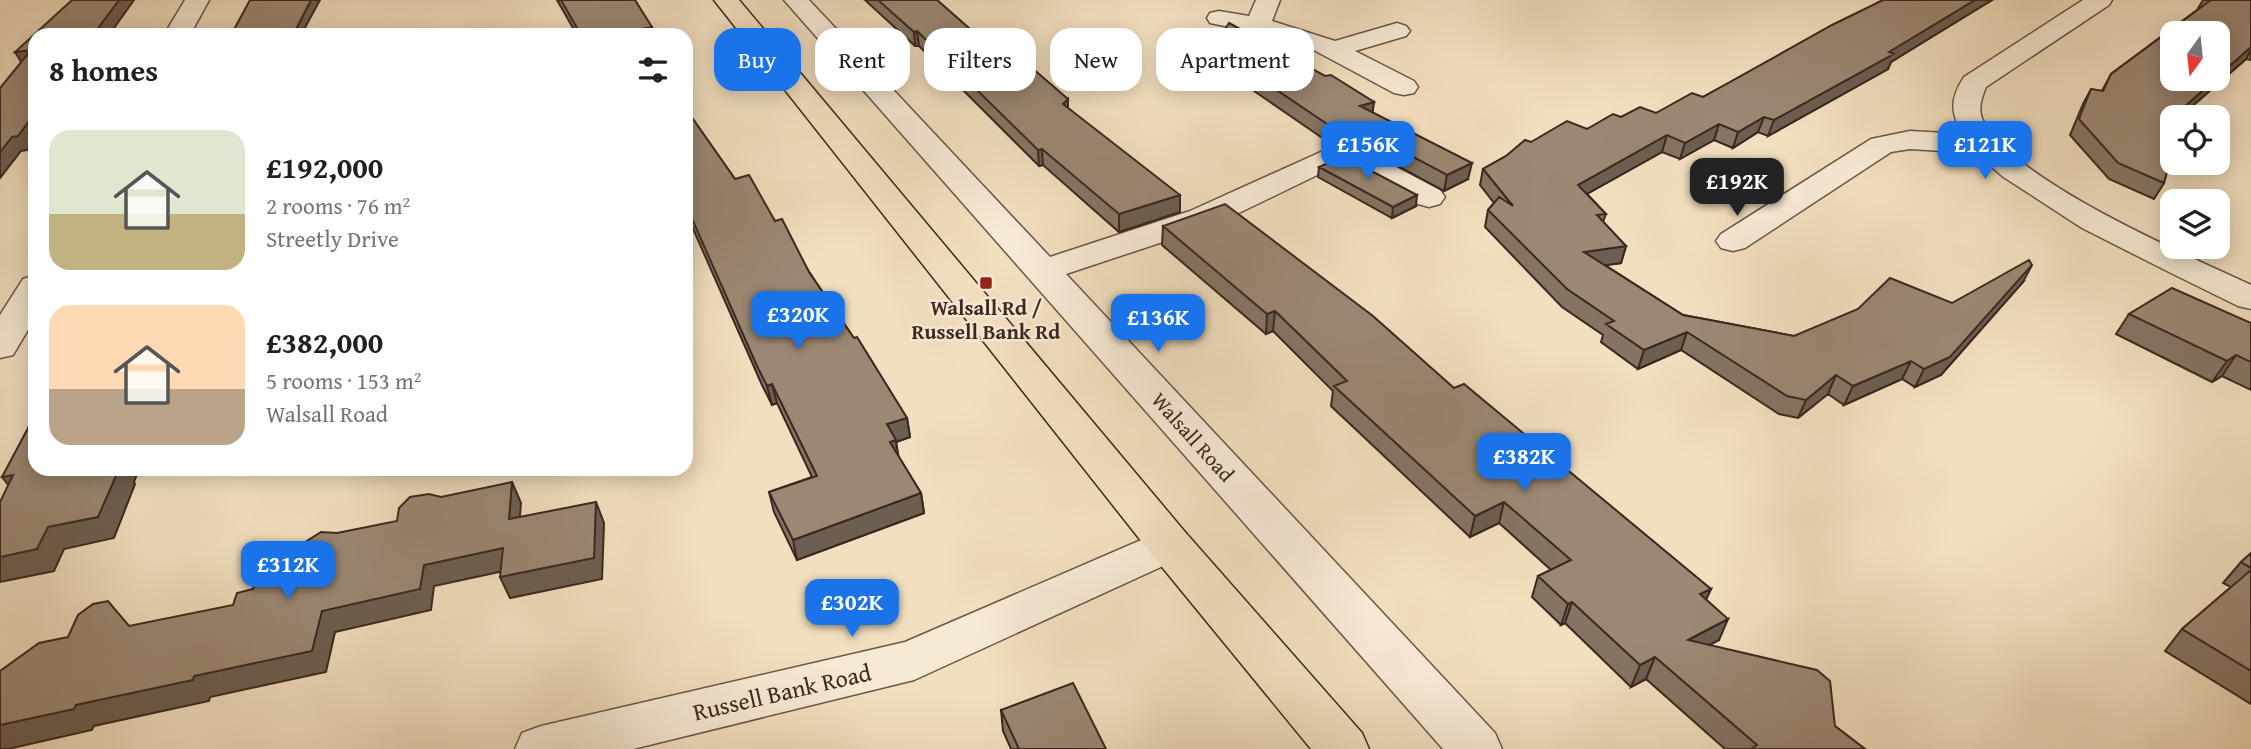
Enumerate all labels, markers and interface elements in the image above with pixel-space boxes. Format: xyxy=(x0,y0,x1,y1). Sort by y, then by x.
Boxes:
north arrow xyxy=(2160,21,2230,91)
map controls xyxy=(2160,21,2230,259)
chip: Buy xyxy=(714,28,801,91)
chip: Rent xyxy=(815,28,910,91)
chip: Filters xyxy=(924,28,1036,91)
chip: New xyxy=(1050,28,1142,91)
chip: Apartment xyxy=(1156,28,1314,91)
text: 8 homes xyxy=(49,48,158,92)
icon: filters xyxy=(634,51,672,89)
button: locate xyxy=(2160,105,2230,175)
pin: £156K xyxy=(1319,122,1417,181)
pin: £121K xyxy=(1936,122,2034,181)
text: £156K xyxy=(1337,127,1399,160)
text: £121K xyxy=(1954,127,2016,160)
text: £192,000 xyxy=(266,145,383,189)
icon: home xyxy=(105,158,189,242)
pin: £192K xyxy=(1688,158,1786,218)
text: £192K xyxy=(1706,164,1768,197)
text: 2 rooms · 76 m² xyxy=(266,189,410,222)
button: layers xyxy=(2160,189,2230,259)
text: Streetly Drive xyxy=(266,222,399,255)
marker: Walsall Rd / Russell Bank Rd xyxy=(978,275,994,291)
pin: £320K xyxy=(749,292,847,351)
place label: Walsall Rd / Russell Bank Rd xyxy=(912,292,1060,347)
pin: £136K xyxy=(1109,294,1207,354)
text: £320K xyxy=(767,297,829,330)
text: £136K xyxy=(1127,300,1189,333)
text: £382,000 xyxy=(266,320,383,364)
icon: home xyxy=(105,333,189,417)
text: 5 rooms · 153 m² xyxy=(266,364,421,397)
street label: Walsall Road xyxy=(1144,385,1242,489)
text: Walsall Road xyxy=(266,397,388,430)
pin: £382K xyxy=(1475,434,1573,493)
text: £382K xyxy=(1493,439,1555,472)
pin: £312K xyxy=(239,542,337,601)
text: £312K xyxy=(257,547,319,580)
pin: £302K xyxy=(803,580,901,639)
text: £302K xyxy=(821,585,883,618)
street label: Russell Bank Road xyxy=(689,654,875,730)

